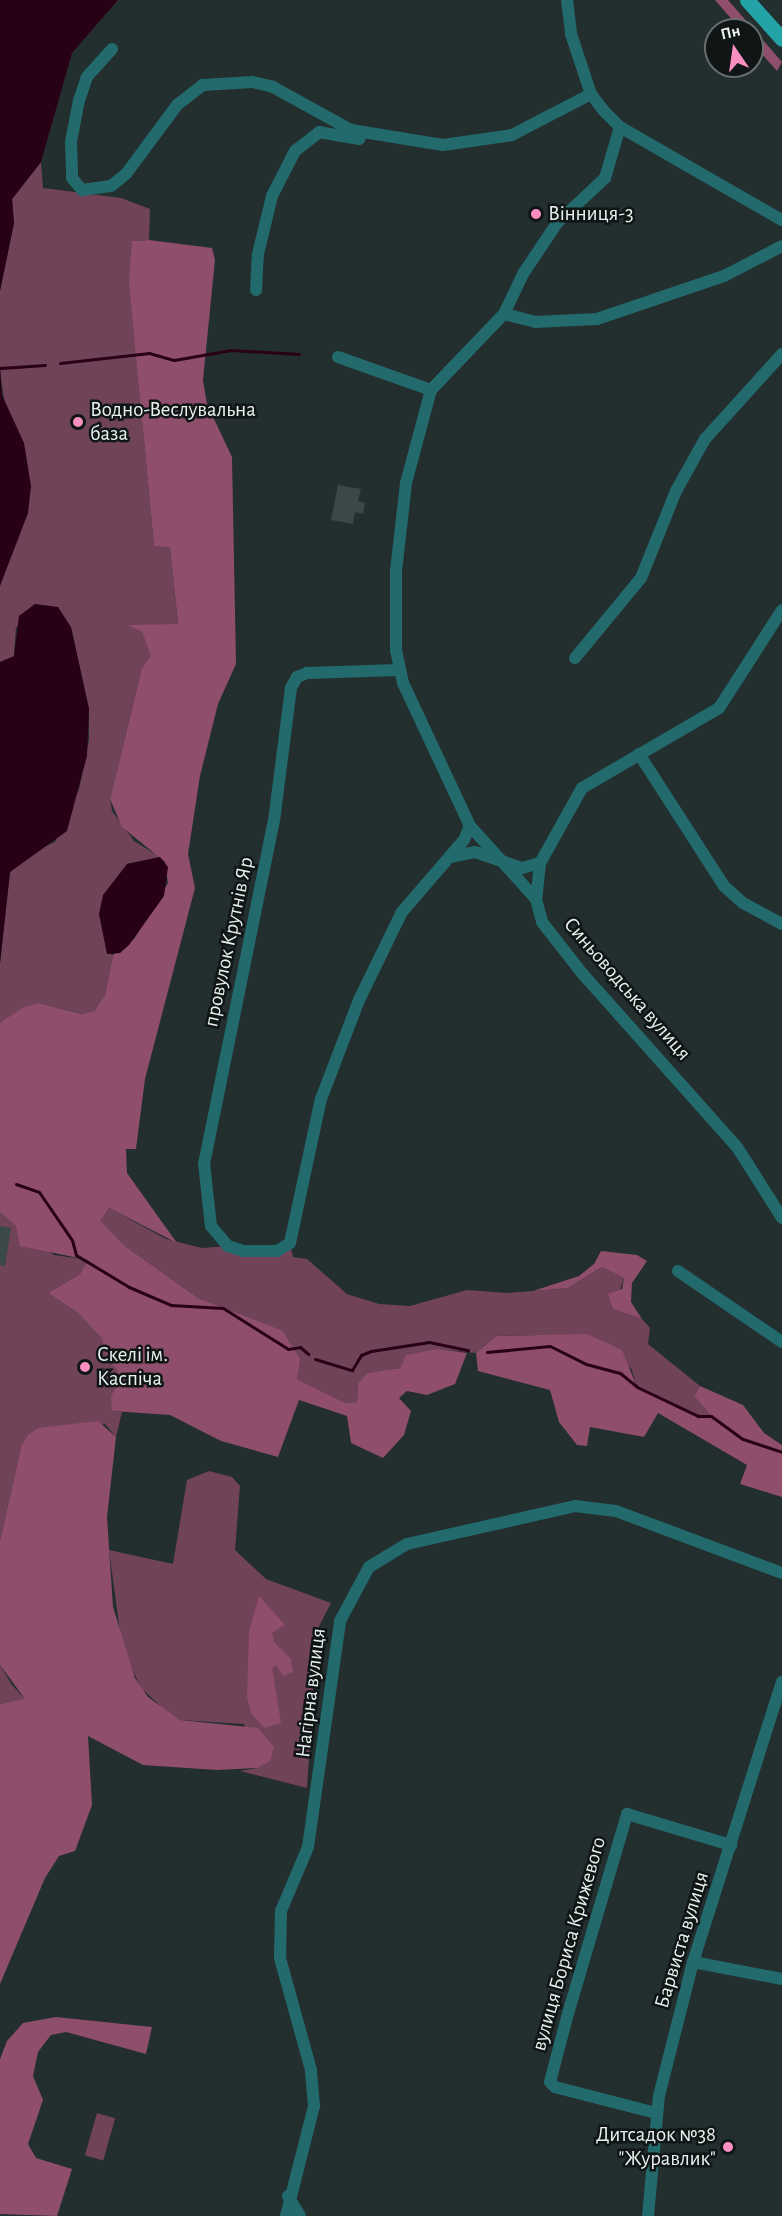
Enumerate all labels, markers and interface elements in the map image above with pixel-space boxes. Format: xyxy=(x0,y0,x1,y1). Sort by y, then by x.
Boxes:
north arrow xyxy=(704,18,764,78)
text: Пн xyxy=(719,22,742,42)
place label: Вінниця-3 xyxy=(548,201,634,227)
marker: Вінниця-3 xyxy=(529,207,543,221)
place label: Водно-Веслувальна база xyxy=(90,397,256,447)
marker: Водно-Веслувальна база xyxy=(71,415,85,429)
street label: провулок Крутнів Яр xyxy=(199,855,259,1029)
street label: Синьоводська вулиця xyxy=(558,912,696,1066)
place label: Скелі ім. Каспіча xyxy=(97,1342,168,1392)
marker: Скелі ім. Каспіча xyxy=(78,1360,92,1374)
street label: Нагірна вулиця xyxy=(291,1627,331,1759)
street label: вулиця Бориса Крижевого xyxy=(526,1834,612,2054)
street label: Барвиста вулиця xyxy=(649,1869,715,2011)
place label: Дитсадок №38 "Журавлик" xyxy=(596,2122,716,2172)
marker: Дитсадок №38 "Журавлик" xyxy=(721,2140,735,2154)

